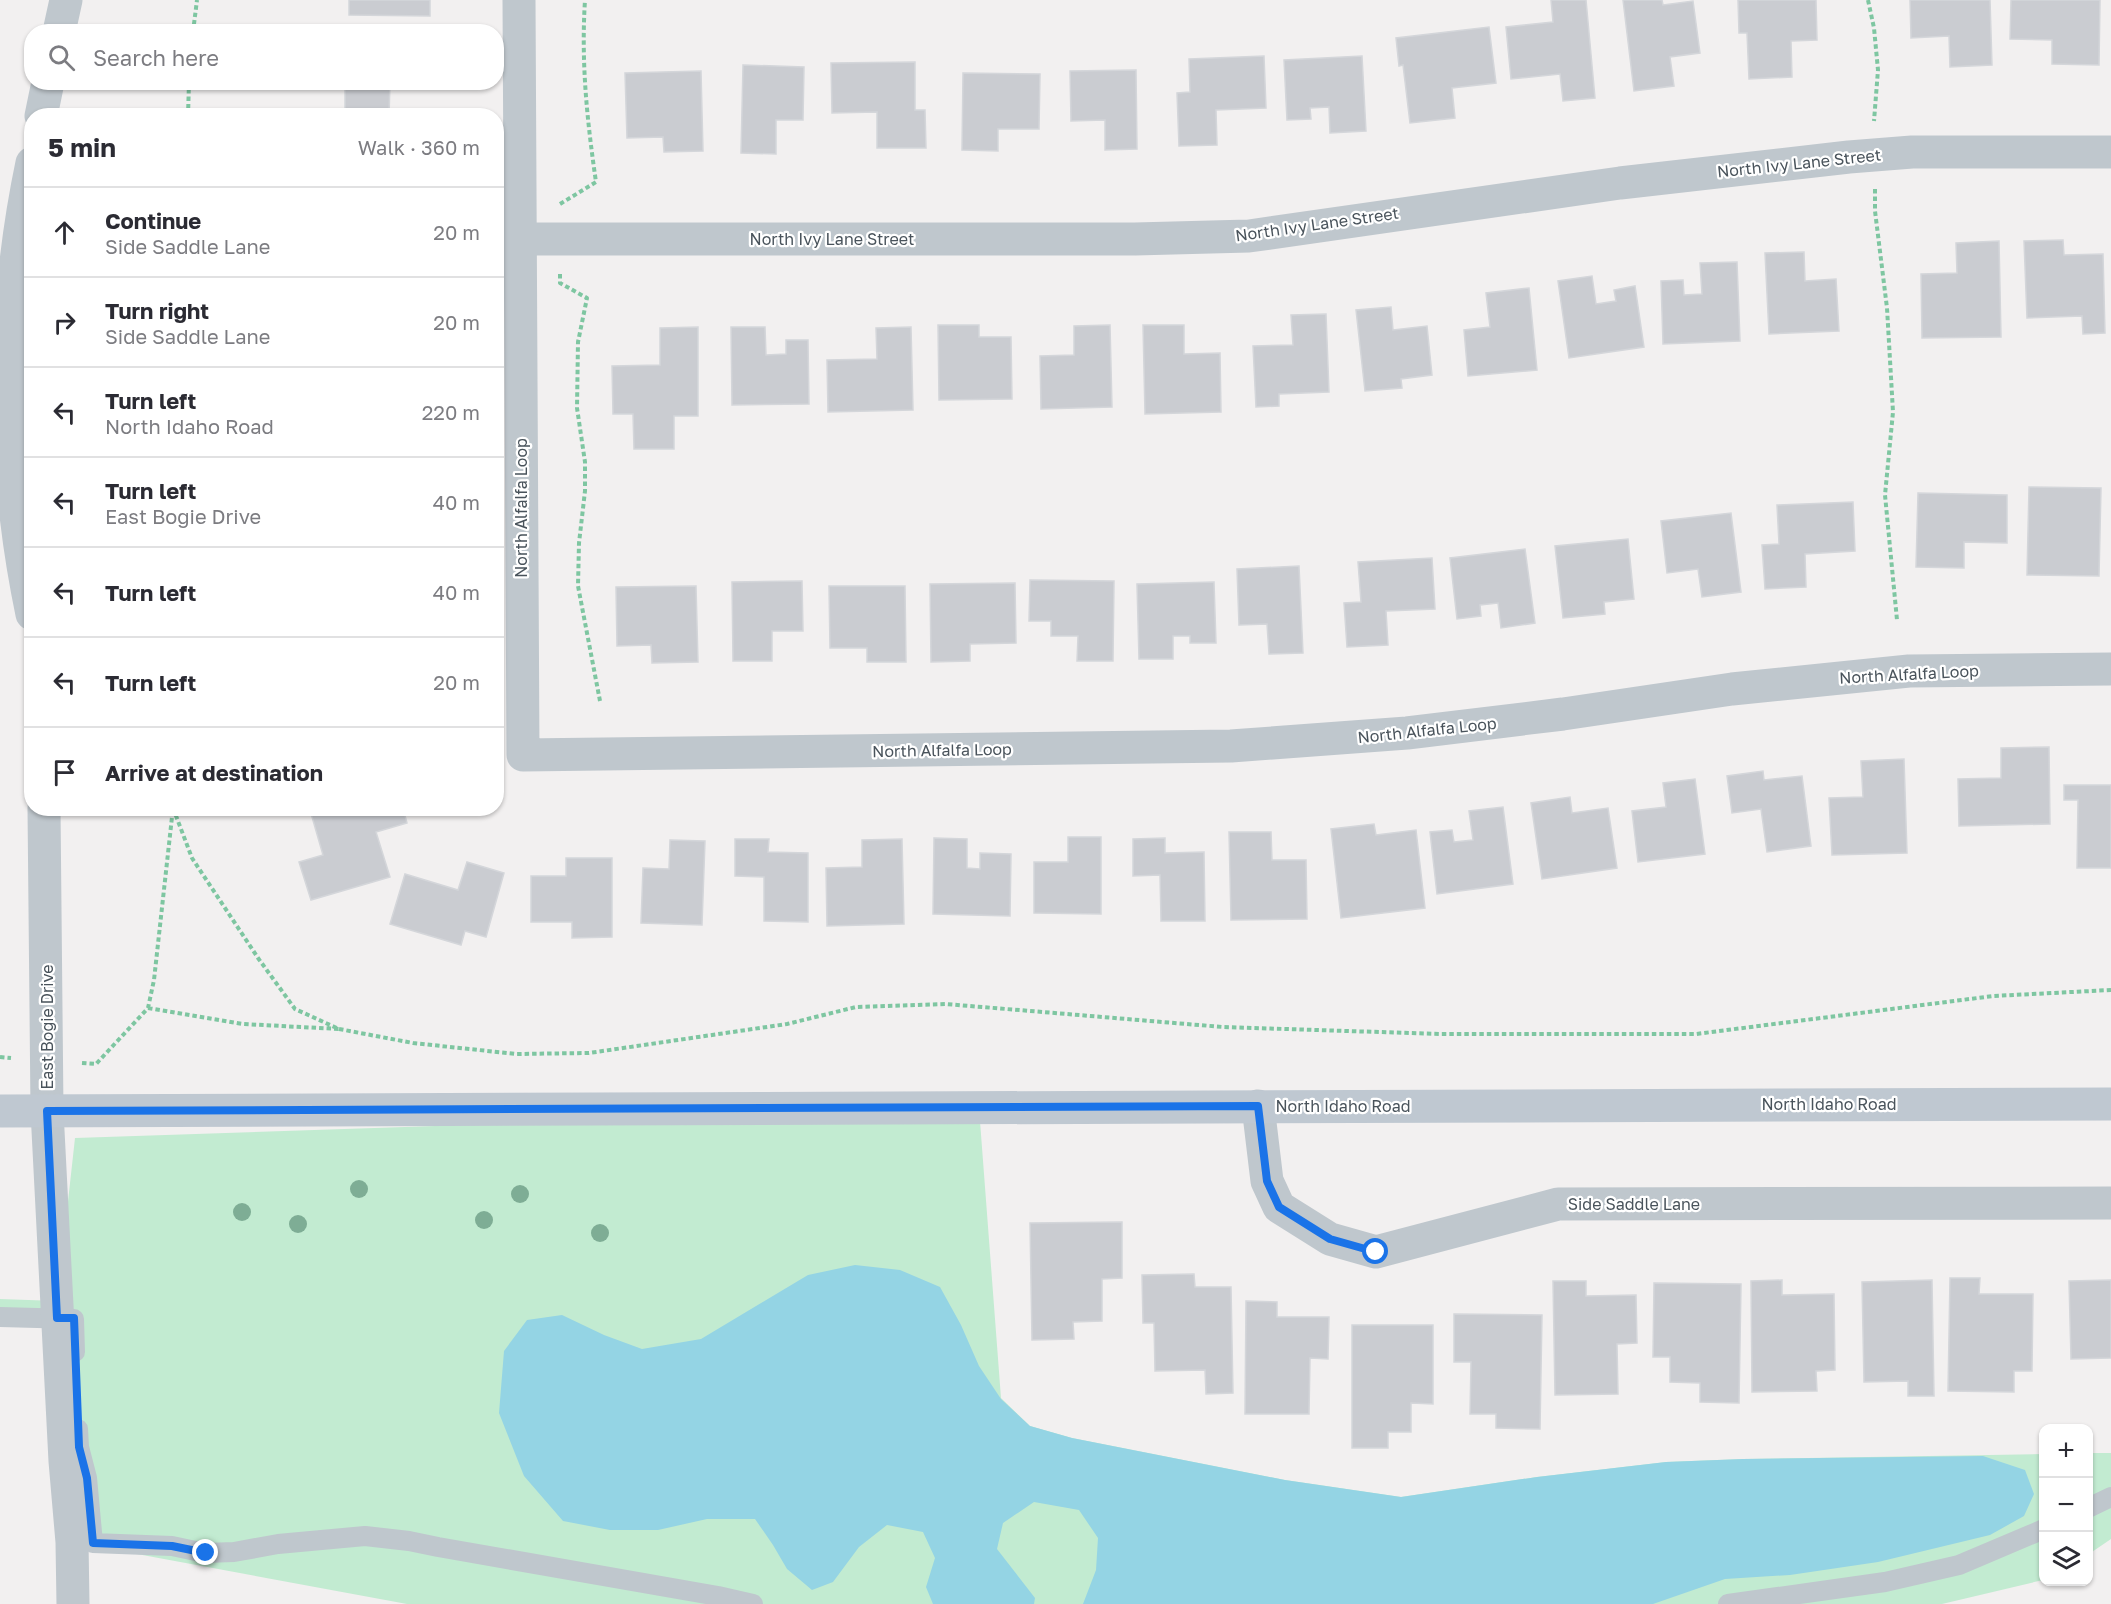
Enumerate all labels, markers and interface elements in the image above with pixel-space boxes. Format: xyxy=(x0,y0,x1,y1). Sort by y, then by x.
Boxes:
search box xyxy=(24,24,504,90)
icon: search xyxy=(45,41,78,74)
text: Search here xyxy=(93,44,219,71)
text: 5 min xyxy=(48,132,116,163)
text: Walk · 360 m xyxy=(358,135,480,159)
street label: North Ivy Lane Street xyxy=(1716,144,1882,182)
street label: North Ivy Lane Street xyxy=(1234,203,1400,245)
text: Continue xyxy=(105,207,201,234)
icon: ahead xyxy=(48,216,81,249)
text: 20 m xyxy=(433,220,480,244)
street label: North Ivy Lane Street xyxy=(750,229,914,249)
text: Side Saddle Lane xyxy=(105,234,270,258)
text: Turn right xyxy=(105,297,209,324)
icon: right xyxy=(48,306,81,339)
text: 20 m xyxy=(433,310,480,334)
text: Side Saddle Lane xyxy=(105,324,270,348)
text: Turn left xyxy=(105,387,196,414)
icon: left xyxy=(48,396,81,429)
text: 220 m xyxy=(422,400,480,424)
text: North Idaho Road xyxy=(105,414,274,438)
street label: North Alfalfa Loop xyxy=(511,438,531,578)
text: Turn left xyxy=(105,477,196,504)
icon: left xyxy=(48,486,81,519)
text: 40 m xyxy=(433,490,480,514)
text: East Bogie Drive xyxy=(105,504,261,528)
icon: left xyxy=(48,576,81,609)
text: Turn left xyxy=(105,579,196,606)
text: 40 m xyxy=(433,580,480,604)
street label: North Alfalfa Loop xyxy=(1839,660,1979,688)
icon: left xyxy=(48,666,81,699)
text: Turn left xyxy=(105,669,196,696)
text: 20 m xyxy=(433,670,480,694)
street label: North Alfalfa Loop xyxy=(1356,713,1498,747)
street label: North Alfalfa Loop xyxy=(872,739,1012,761)
icon: arrive xyxy=(48,756,81,789)
text: Arrive at destination xyxy=(105,759,323,786)
street label: East Bogie Drive xyxy=(37,965,57,1089)
street label: North Idaho Road xyxy=(1761,1094,1897,1114)
street label: North Idaho Road xyxy=(1275,1096,1411,1116)
street label: Side Saddle Lane xyxy=(1568,1194,1700,1214)
route start xyxy=(1362,1238,1388,1264)
map controls xyxy=(2039,1424,2093,1586)
button: + xyxy=(2039,1424,2093,1478)
button: − xyxy=(2039,1478,2093,1532)
button: layers xyxy=(2039,1532,2093,1586)
route end xyxy=(192,1539,218,1565)

